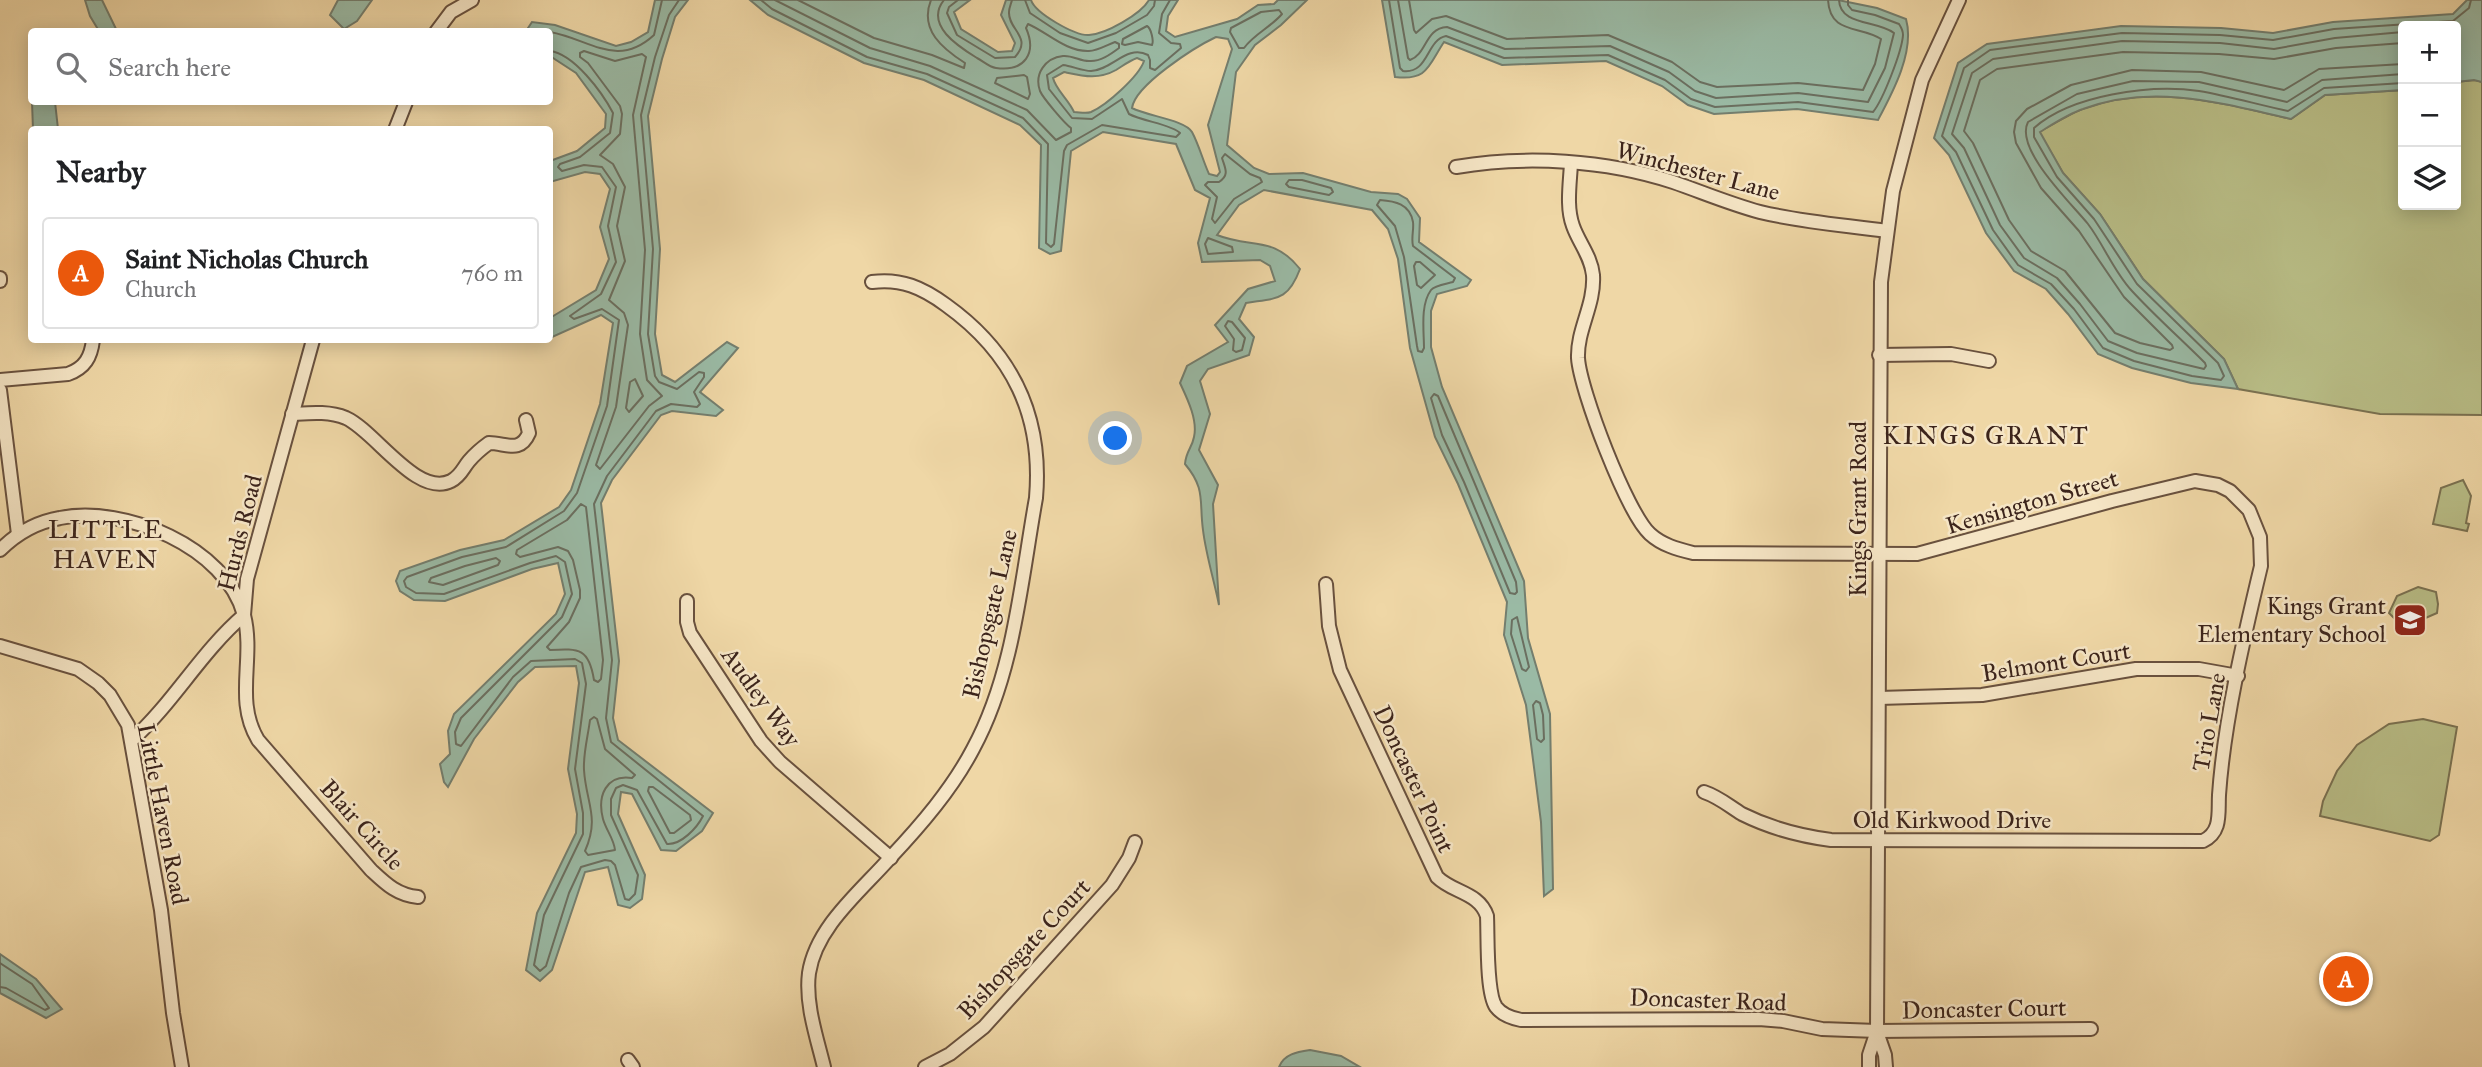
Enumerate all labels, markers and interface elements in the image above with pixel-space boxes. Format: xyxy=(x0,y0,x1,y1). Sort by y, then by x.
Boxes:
map controls xyxy=(2398,21,2461,210)
button: + xyxy=(2398,21,2461,84)
search box xyxy=(28,28,553,105)
icon: search xyxy=(52,48,90,86)
text: Search here xyxy=(108,51,231,83)
button: − xyxy=(2398,84,2461,147)
street label: Winchester Lane xyxy=(1613,135,1783,207)
button: layers xyxy=(2398,147,2461,210)
text: Nearby xyxy=(56,154,146,190)
text: Saint Nicholas Church xyxy=(125,243,368,275)
text: A xyxy=(73,259,89,287)
text: 760 m xyxy=(461,259,523,287)
text: Church xyxy=(125,275,197,303)
district label: KINGS GRANT xyxy=(1882,419,2090,451)
your location xyxy=(1098,421,1132,455)
street label: Kings Grant Road xyxy=(1843,421,1873,597)
street label: Kensington Street xyxy=(1942,463,2122,541)
street label: Hurds Road xyxy=(211,471,269,595)
district label: LITTLE HAVEN xyxy=(48,513,164,575)
street label: Bishopsgate Lane xyxy=(956,526,1024,702)
place label: Kings Grant Elementary School xyxy=(2197,591,2387,649)
school or university icon: Kings Grant Elementary School xyxy=(2391,601,2429,639)
street label: Belmont Court xyxy=(1979,635,2133,689)
street label: Audley Way xyxy=(714,640,808,753)
street label: Trio Lane xyxy=(2186,670,2232,774)
street label: Doncaster Point xyxy=(1367,700,1461,858)
street label: Little Haven Road xyxy=(131,721,195,907)
street label: Blair Circle xyxy=(313,773,411,877)
street label: Old Kirkwood Drive xyxy=(1853,805,2051,835)
street label: Bishopsgate Court xyxy=(951,872,1097,1026)
pin: A xyxy=(2323,953,2369,1005)
street label: Doncaster Road xyxy=(1629,982,1787,1018)
street label: Doncaster Court xyxy=(1901,993,2067,1025)

